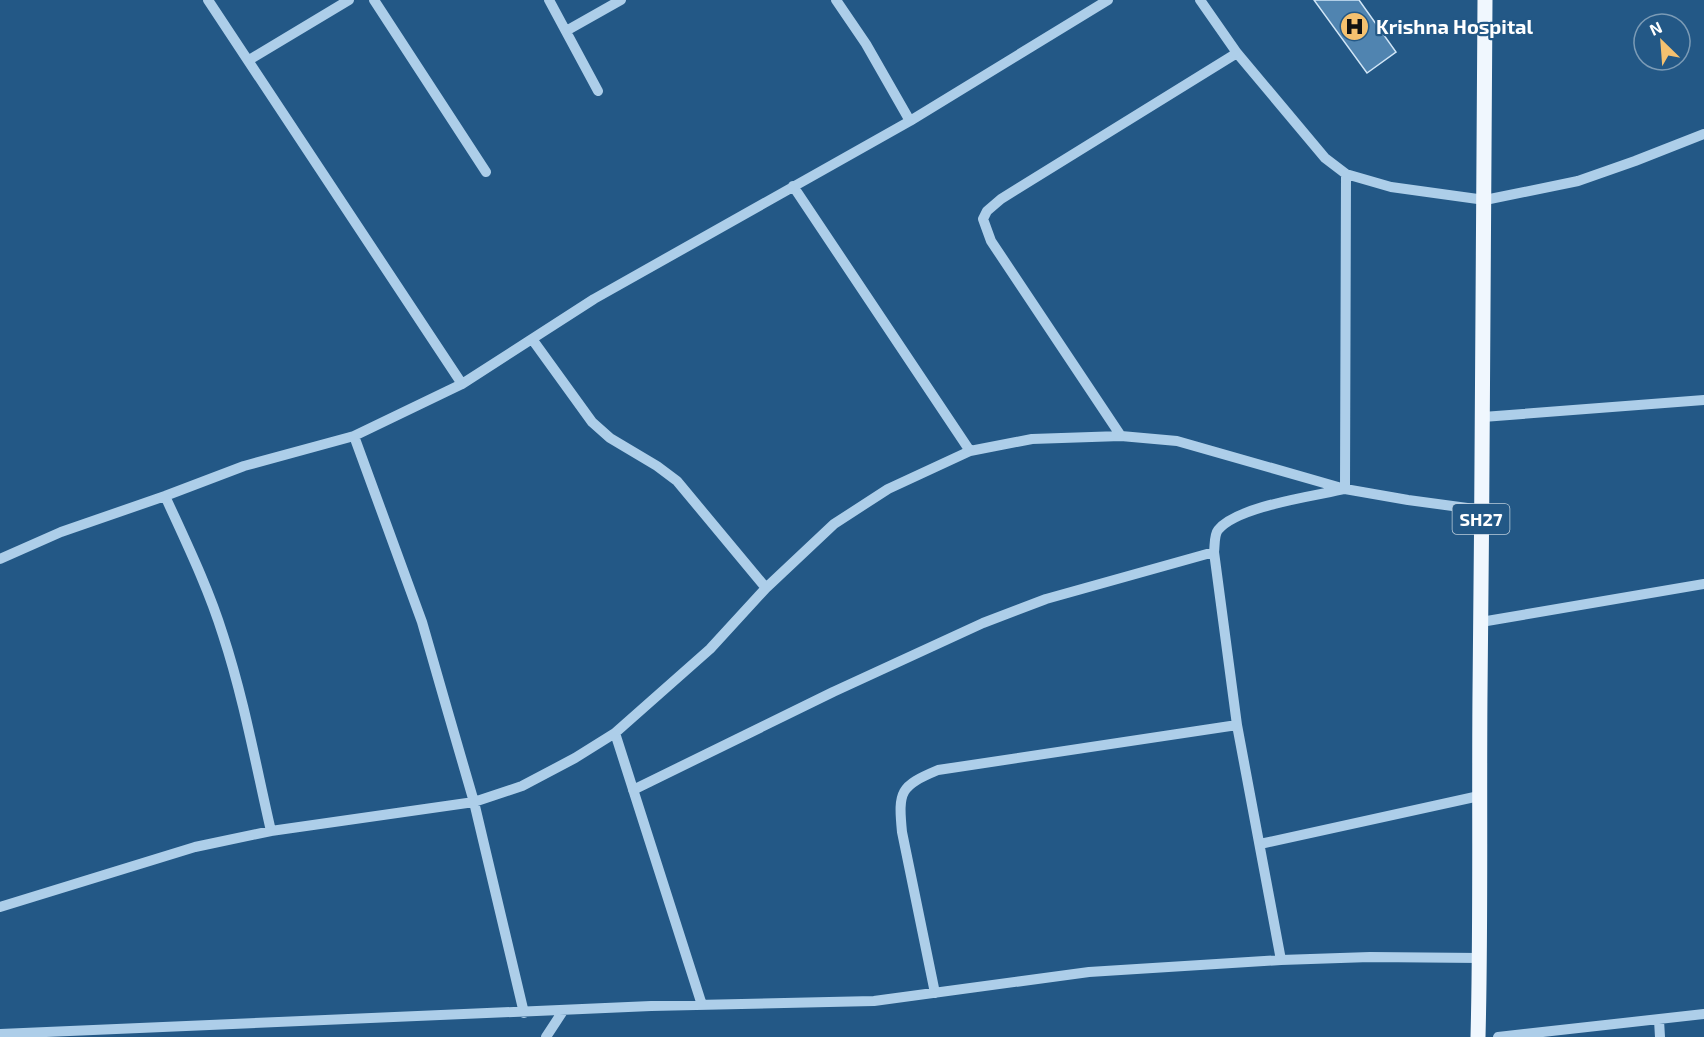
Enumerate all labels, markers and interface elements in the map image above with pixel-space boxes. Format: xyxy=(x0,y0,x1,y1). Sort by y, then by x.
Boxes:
hospital icon: Krishna Hospital xyxy=(1339,10,1371,42)
north arrow xyxy=(1632,12,1692,72)
place label: Krishna Hospital xyxy=(1376,14,1533,38)
text: N xyxy=(1646,17,1665,39)
road number: SH27 xyxy=(1452,504,1510,534)

